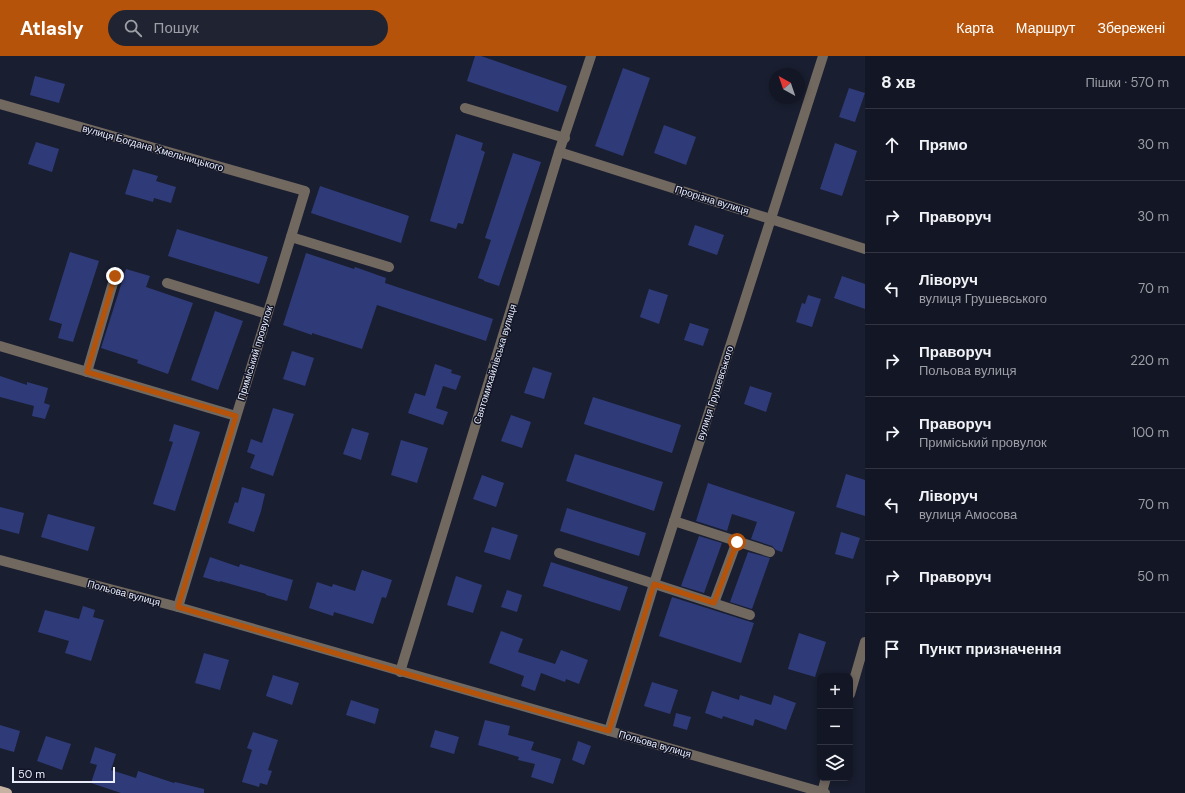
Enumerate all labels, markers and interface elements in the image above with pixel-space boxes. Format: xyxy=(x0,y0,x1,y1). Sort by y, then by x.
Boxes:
search box xyxy=(108,10,388,46)
text: Atlasly xyxy=(20,16,84,41)
icon: search xyxy=(122,17,144,39)
text: Пошук xyxy=(154,18,199,38)
text: Карта xyxy=(956,19,994,37)
text: Маршрут xyxy=(1016,19,1075,37)
text: Збережені xyxy=(1097,19,1165,37)
north arrow xyxy=(769,68,805,104)
text: 8 хв xyxy=(881,71,916,93)
text: Пішки · 570 m xyxy=(1085,74,1169,91)
street label: вулиця Богдана Хмельницького xyxy=(81,122,226,175)
icon: ahead xyxy=(881,134,903,156)
text: Прямо xyxy=(919,135,968,155)
text: 30 m xyxy=(1137,136,1169,153)
street label: Прорізна вулиця xyxy=(673,183,751,217)
icon: right xyxy=(881,206,903,228)
text: Праворуч xyxy=(919,207,992,227)
text: 30 m xyxy=(1137,208,1169,225)
route end xyxy=(106,267,124,285)
text: Ліворуч xyxy=(919,270,978,290)
icon: left xyxy=(881,278,903,300)
text: 70 m xyxy=(1138,280,1169,297)
text: вулиця Грушевського xyxy=(919,290,1047,307)
street label: Святомихайлівська вулиця xyxy=(470,302,520,426)
street label: Приміський провулок xyxy=(234,304,276,402)
text: Праворуч xyxy=(919,342,992,362)
street label: вулиця Грушевського xyxy=(694,344,737,442)
icon: right xyxy=(881,350,903,372)
text: 220 m xyxy=(1130,352,1169,369)
text: Польова вулиця xyxy=(919,362,1017,379)
text: Праворуч xyxy=(919,414,992,434)
icon: right xyxy=(881,422,903,444)
text: 100 m xyxy=(1132,424,1169,441)
text: Приміський провулок xyxy=(919,434,1047,451)
text: Ліворуч xyxy=(919,486,978,506)
icon: left xyxy=(881,494,903,516)
text: 70 m xyxy=(1138,496,1169,513)
text: вулиця Амосова xyxy=(919,506,1017,523)
route start xyxy=(728,533,746,551)
icon: right xyxy=(881,566,903,588)
text: Праворуч xyxy=(919,567,992,587)
text: 50 m xyxy=(1137,568,1169,585)
street label: Польова вулиця xyxy=(86,577,162,609)
icon: arrive xyxy=(881,638,903,660)
text: Пункт призначення xyxy=(919,639,1061,659)
map controls xyxy=(817,673,853,781)
button: + xyxy=(817,673,853,709)
button: − xyxy=(817,709,853,745)
street label: Польова вулиця xyxy=(617,727,693,761)
button: layers xyxy=(817,745,853,781)
scale bar xyxy=(12,765,115,784)
text: 50 m xyxy=(18,767,45,781)

